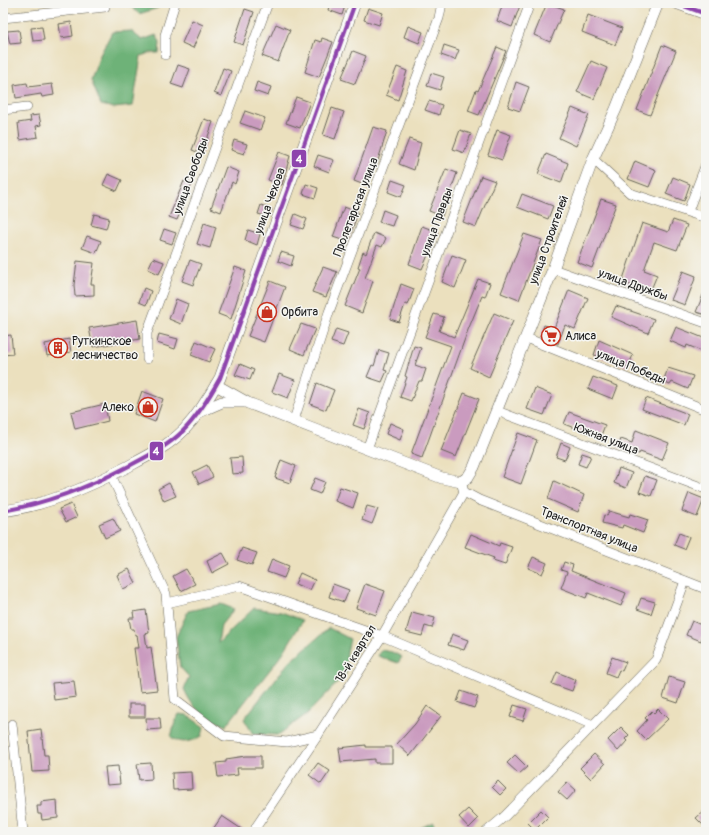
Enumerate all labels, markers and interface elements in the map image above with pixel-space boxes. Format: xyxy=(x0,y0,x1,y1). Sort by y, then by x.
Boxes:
street label: улица Свободы xyxy=(170,135,212,217)
line badge: 4 xyxy=(291,149,307,168)
text: 4 xyxy=(295,153,303,166)
street label: Пролетарская улица xyxy=(330,155,382,259)
street label: улица Чехова xyxy=(251,165,289,237)
street label: улица Правды xyxy=(417,185,456,259)
street label: улица Строителей xyxy=(526,193,572,287)
street label: улица Дружбы xyxy=(595,265,670,305)
shop icon: Орбита xyxy=(256,301,278,323)
place label: Орбита xyxy=(281,305,319,320)
supermarket icon: Алиса xyxy=(540,325,562,347)
place label: Алиса xyxy=(565,329,597,344)
place label: Руткинское лесничество xyxy=(72,334,138,363)
building icon: Руткинское лесничество xyxy=(47,337,69,359)
street label: улица Победы xyxy=(593,346,668,388)
shop icon: Алеко xyxy=(137,396,159,418)
place label: Алеко xyxy=(101,400,135,415)
street label: Южная улица xyxy=(572,420,641,458)
line badge: 4 xyxy=(149,441,164,461)
text: 4 xyxy=(152,445,160,458)
street label: Транспортная улица xyxy=(538,504,640,557)
street label: 18-й квартал xyxy=(332,622,380,686)

